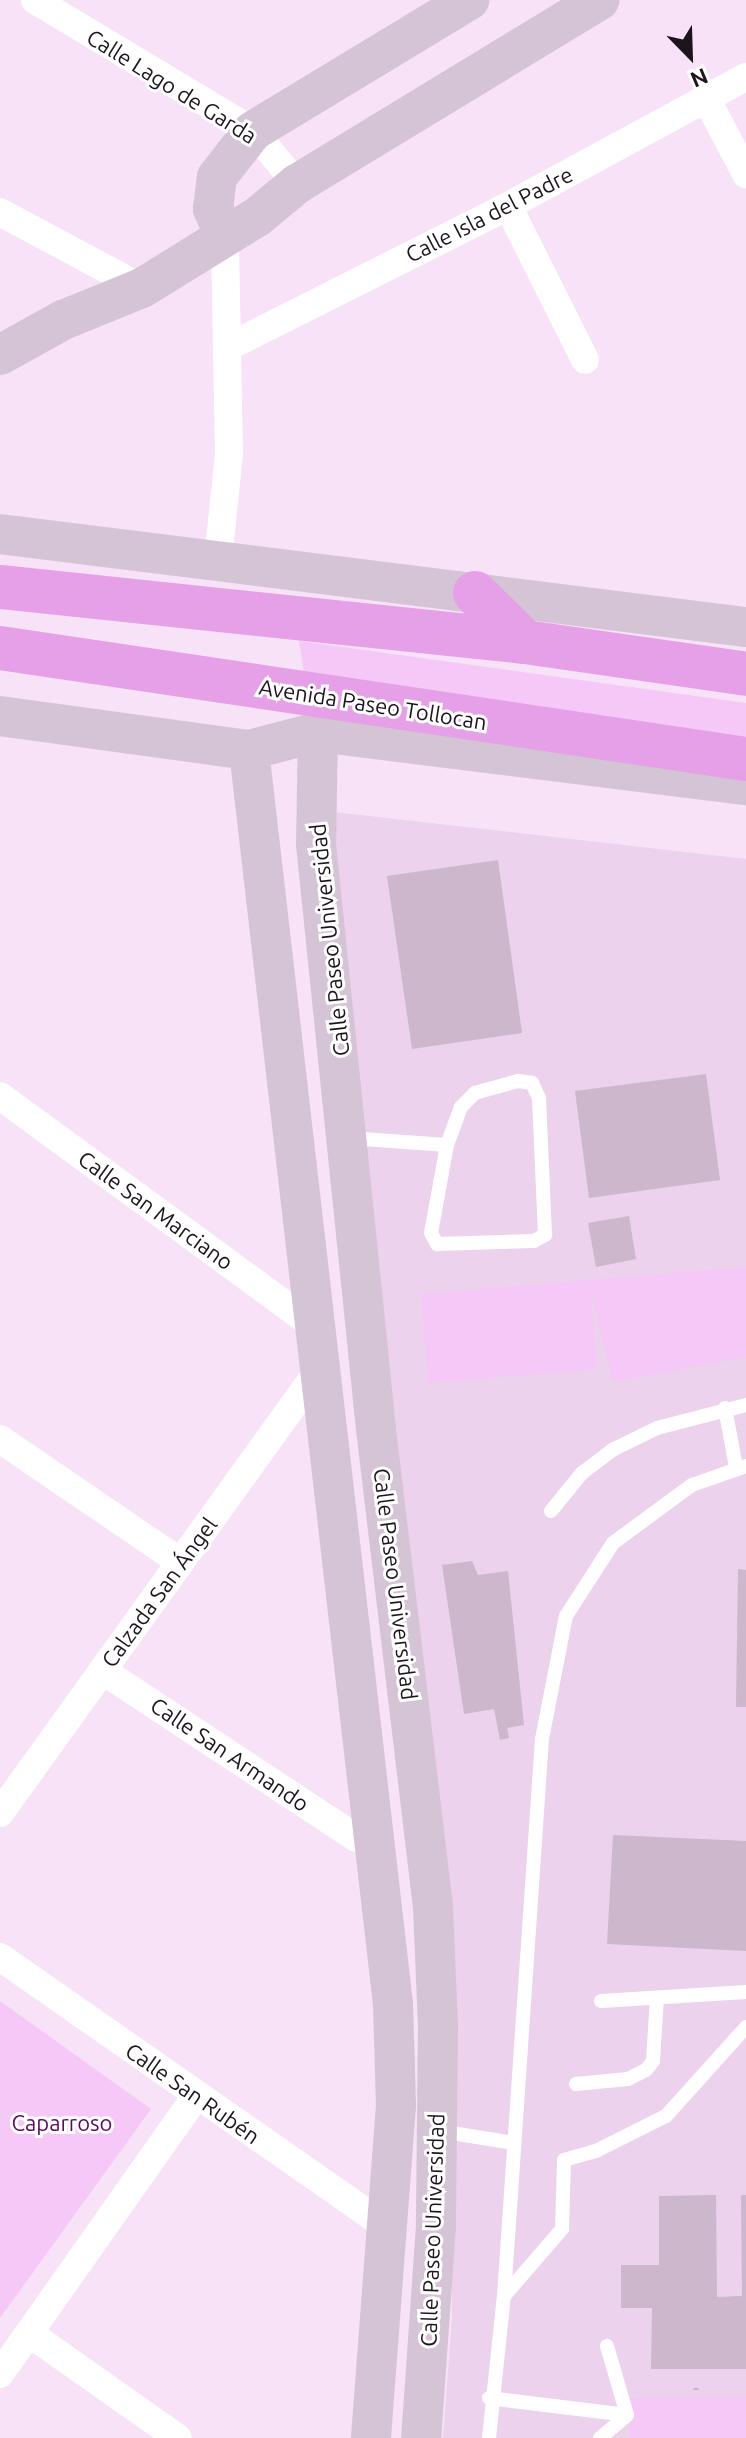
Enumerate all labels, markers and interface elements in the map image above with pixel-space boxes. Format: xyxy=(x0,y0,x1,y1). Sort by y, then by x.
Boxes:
north arrow xyxy=(650,16,730,96)
street label: Calle Lago de Garda xyxy=(82,23,262,149)
text: N xyxy=(687,64,712,93)
street label: Calle Isla del Padre xyxy=(401,160,577,268)
street label: Avenida Paseo Tollocan xyxy=(257,673,489,735)
street label: Calle Paseo Universidad xyxy=(304,823,354,1057)
street label: Calle San Marciano xyxy=(73,1145,239,1275)
street label: Calle Paseo Universidad xyxy=(369,1467,423,1701)
street label: Calzada San Ángel xyxy=(96,1512,222,1672)
street label: Calle San Armando xyxy=(146,1691,314,1817)
street label: Calle San Rubén xyxy=(121,2037,265,2149)
park label: Caparroso xyxy=(12,2110,112,2136)
street label: Calle Paseo Universidad xyxy=(415,2113,449,2347)

